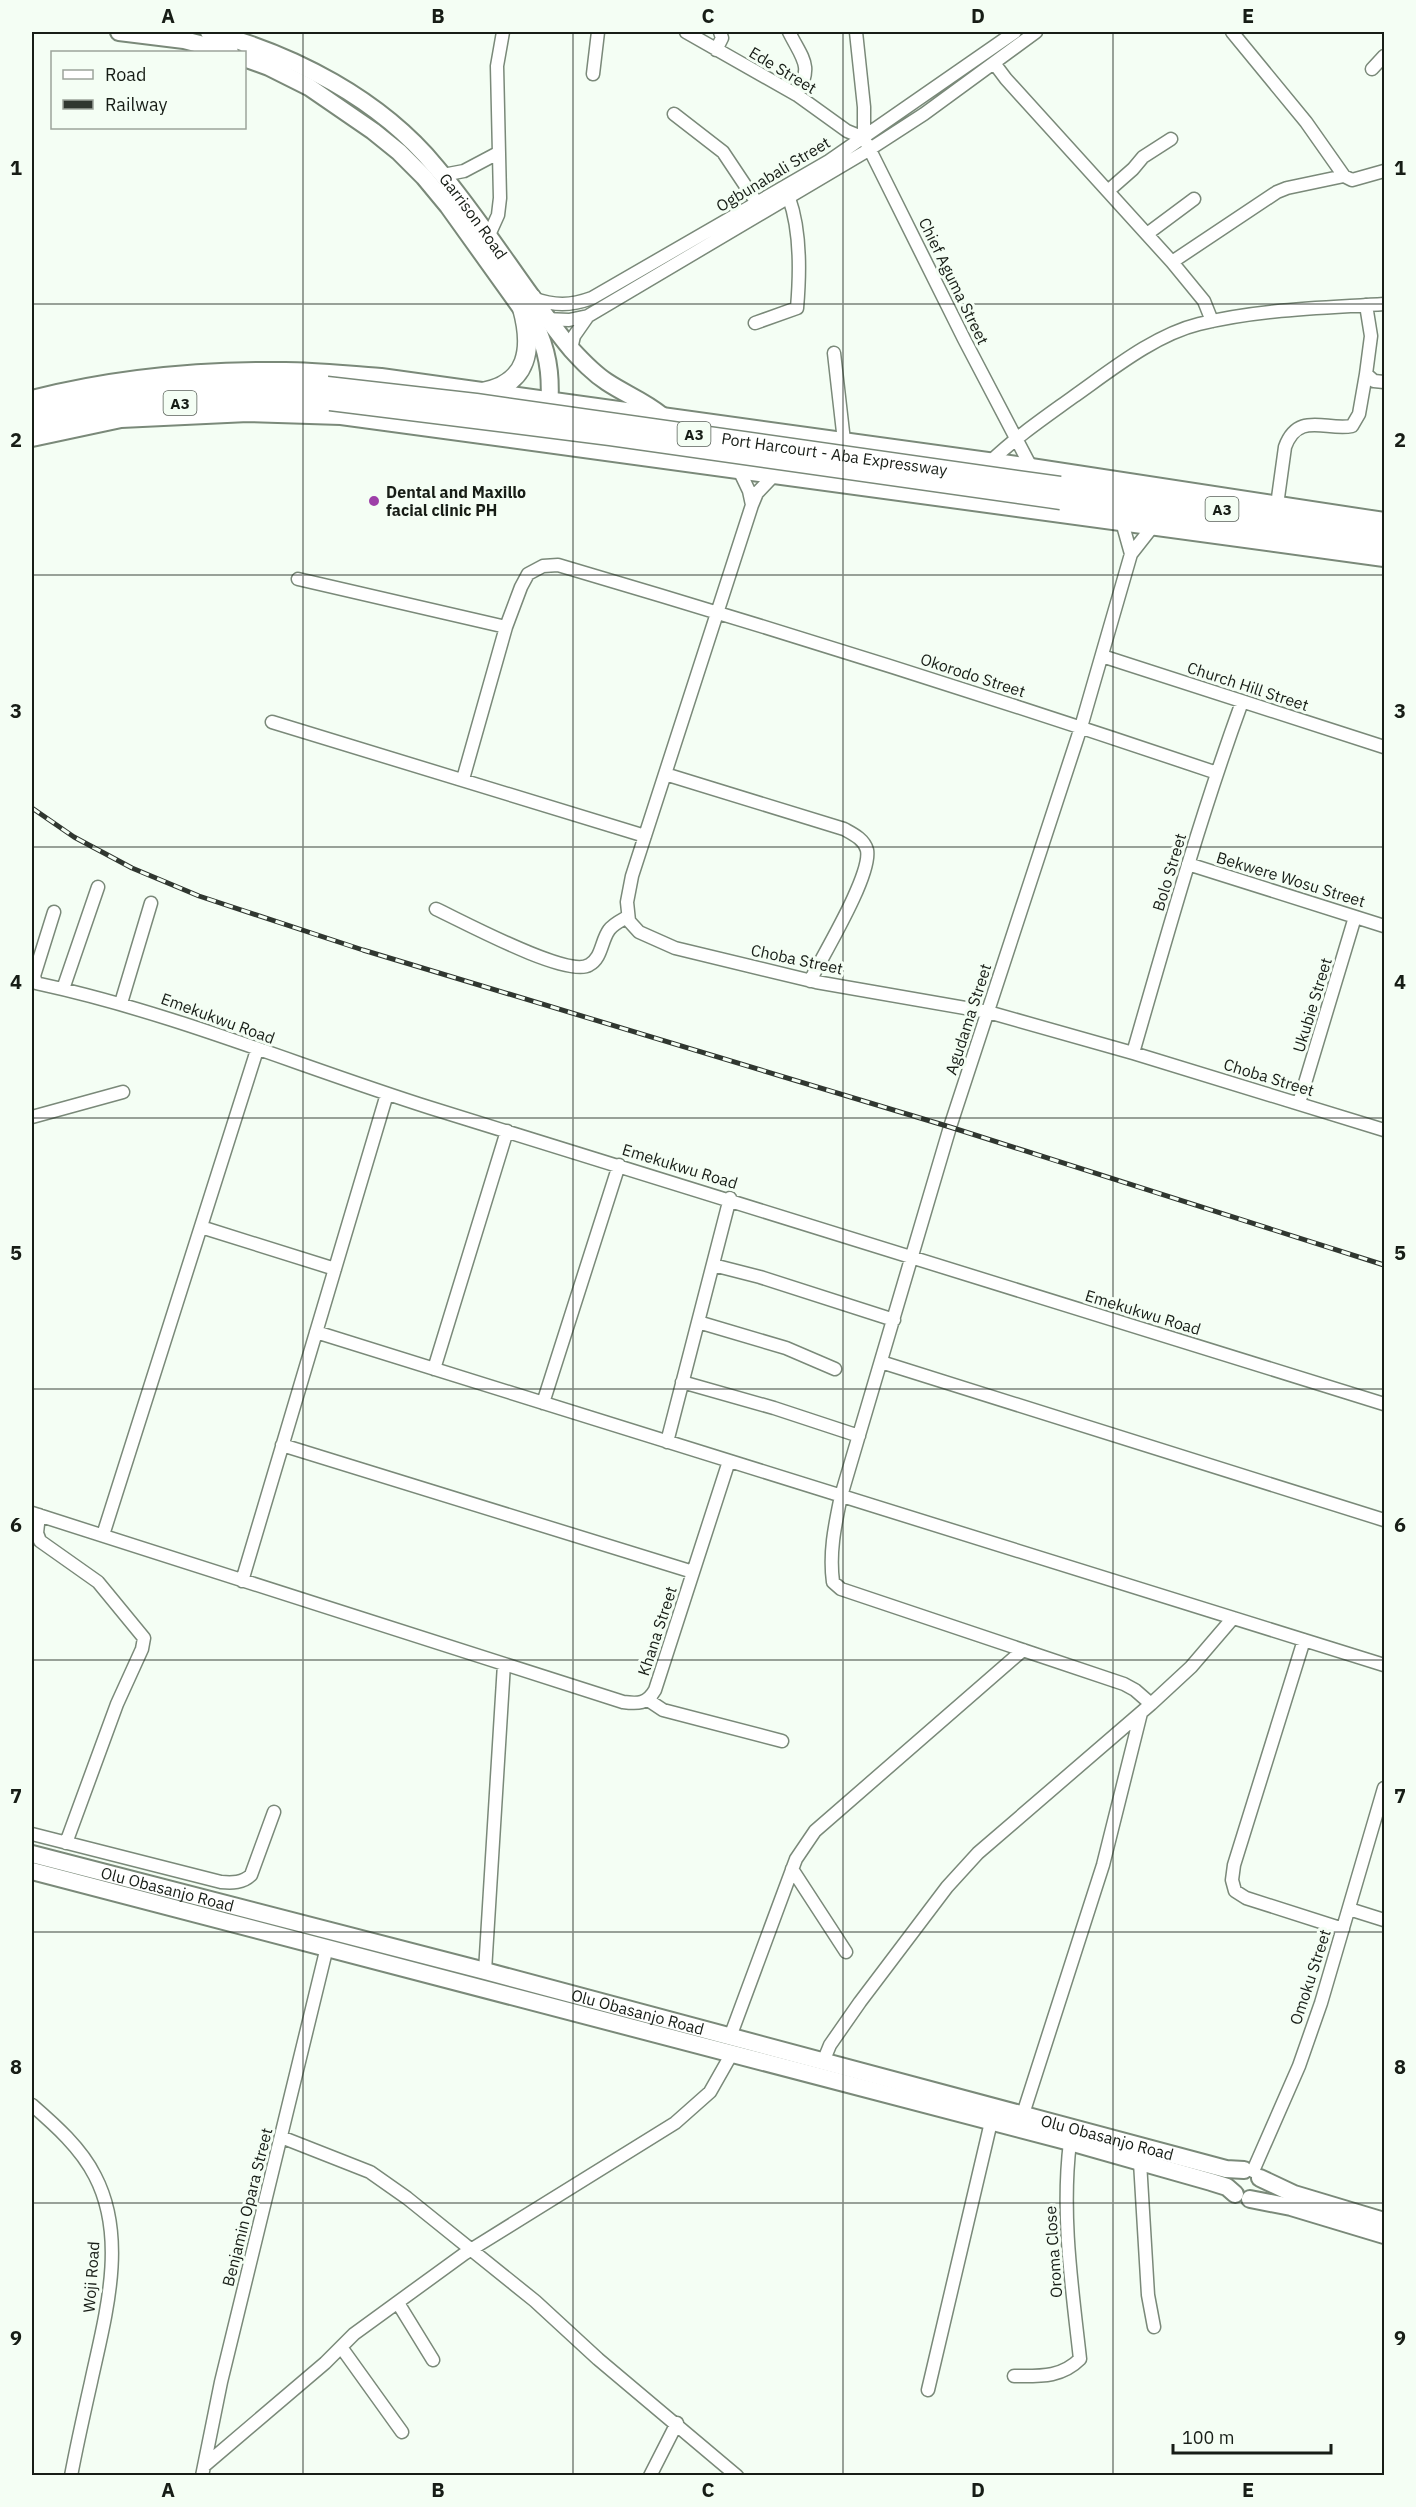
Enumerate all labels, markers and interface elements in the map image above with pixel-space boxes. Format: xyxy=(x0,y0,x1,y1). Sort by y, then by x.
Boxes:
text: A xyxy=(161,2,175,29)
text: B xyxy=(431,2,445,29)
text: C xyxy=(701,2,715,29)
text: D xyxy=(971,2,985,29)
text: E xyxy=(1242,2,1254,29)
street label: Ede Street xyxy=(746,42,820,98)
legend xyxy=(51,51,246,129)
text: Road xyxy=(105,63,146,86)
text: Railway xyxy=(105,93,167,116)
street label: Ogbunabali Street xyxy=(712,132,834,216)
text: 1 xyxy=(10,154,22,181)
text: 1 xyxy=(1394,154,1406,181)
street label: Garrison Road xyxy=(435,169,512,263)
street label: Chief Aguma Street xyxy=(915,214,993,348)
road number: A3 xyxy=(164,391,196,415)
road number: A3 xyxy=(678,422,710,446)
text: 2 xyxy=(10,426,22,453)
text: 2 xyxy=(1394,426,1406,453)
street label: Port Harcourt - Aba Expressway xyxy=(720,428,949,480)
place label: Dental and Maxillo facial clinic PH xyxy=(386,482,526,520)
marker: Dental and Maxillo facial clinic PH xyxy=(367,494,381,508)
road number: A3 xyxy=(1206,497,1238,521)
street label: Okorodo Street xyxy=(918,649,1028,701)
street label: Church Hill Street xyxy=(1185,657,1311,715)
text: 3 xyxy=(10,697,22,724)
text: 3 xyxy=(1394,697,1406,724)
street label: Bolo Street xyxy=(1148,831,1190,913)
street label: Bekwere Wosu Street xyxy=(1214,847,1368,911)
street label: Choba Street xyxy=(749,940,845,978)
street label: Ukubie Street xyxy=(1288,955,1336,1055)
street label: Agudama Street xyxy=(941,961,995,1077)
text: 4 xyxy=(10,968,22,995)
text: 4 xyxy=(1394,968,1406,995)
street label: Emekukwu Road xyxy=(158,988,278,1048)
street label: Choba Street xyxy=(1221,1054,1317,1100)
street label: Emekukwu Road xyxy=(620,1139,740,1193)
text: 5 xyxy=(10,1239,22,1266)
text: 5 xyxy=(1394,1239,1406,1266)
street label: Emekukwu Road xyxy=(1083,1285,1203,1339)
text: 6 xyxy=(10,1511,22,1538)
text: 6 xyxy=(1394,1511,1406,1538)
street label: Khana Street xyxy=(633,1584,681,1678)
text: 7 xyxy=(10,1782,22,1809)
text: 7 xyxy=(1394,1782,1406,1809)
street label: Olu Obasanjo Road xyxy=(99,1862,236,1916)
street label: Omoku Street xyxy=(1285,1927,1335,2027)
street label: Olu Obasanjo Road xyxy=(569,1985,706,2039)
text: 8 xyxy=(10,2053,22,2080)
text: 8 xyxy=(1394,2053,1406,2080)
street label: Olu Obasanjo Road xyxy=(1039,2110,1176,2165)
street label: Benjamin Opara Street xyxy=(218,2126,276,2288)
street label: Oroma Close xyxy=(1040,2205,1066,2299)
street label: Woji Road xyxy=(79,2241,103,2313)
text: 9 xyxy=(10,2324,22,2351)
text: 9 xyxy=(1394,2324,1406,2351)
scale bar xyxy=(1173,2417,1330,2455)
text: 100 m xyxy=(1182,2426,1234,2449)
text: A xyxy=(161,2476,175,2503)
text: B xyxy=(431,2476,445,2503)
text: C xyxy=(701,2476,715,2503)
text: D xyxy=(971,2476,985,2503)
text: E xyxy=(1242,2476,1254,2503)

